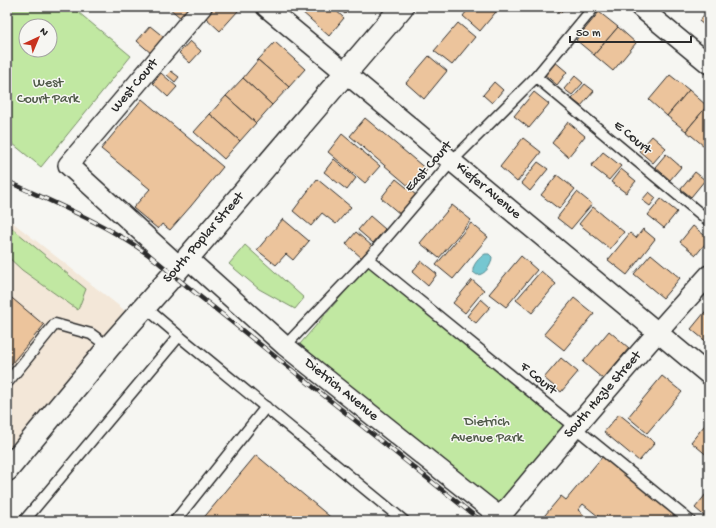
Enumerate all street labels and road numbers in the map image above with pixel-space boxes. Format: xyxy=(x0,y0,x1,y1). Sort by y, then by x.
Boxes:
street label: West Court xyxy=(107,54,163,117)
street label: E Court xyxy=(610,117,655,160)
street label: East Court xyxy=(402,137,457,196)
street label: Kiefer Avenue xyxy=(452,159,525,224)
street label: South Poplar Street xyxy=(160,188,249,287)
street label: South Hazle Street xyxy=(561,347,646,442)
street label: Dietrich Avenue xyxy=(300,354,382,426)
street label: F Court xyxy=(515,358,561,400)

